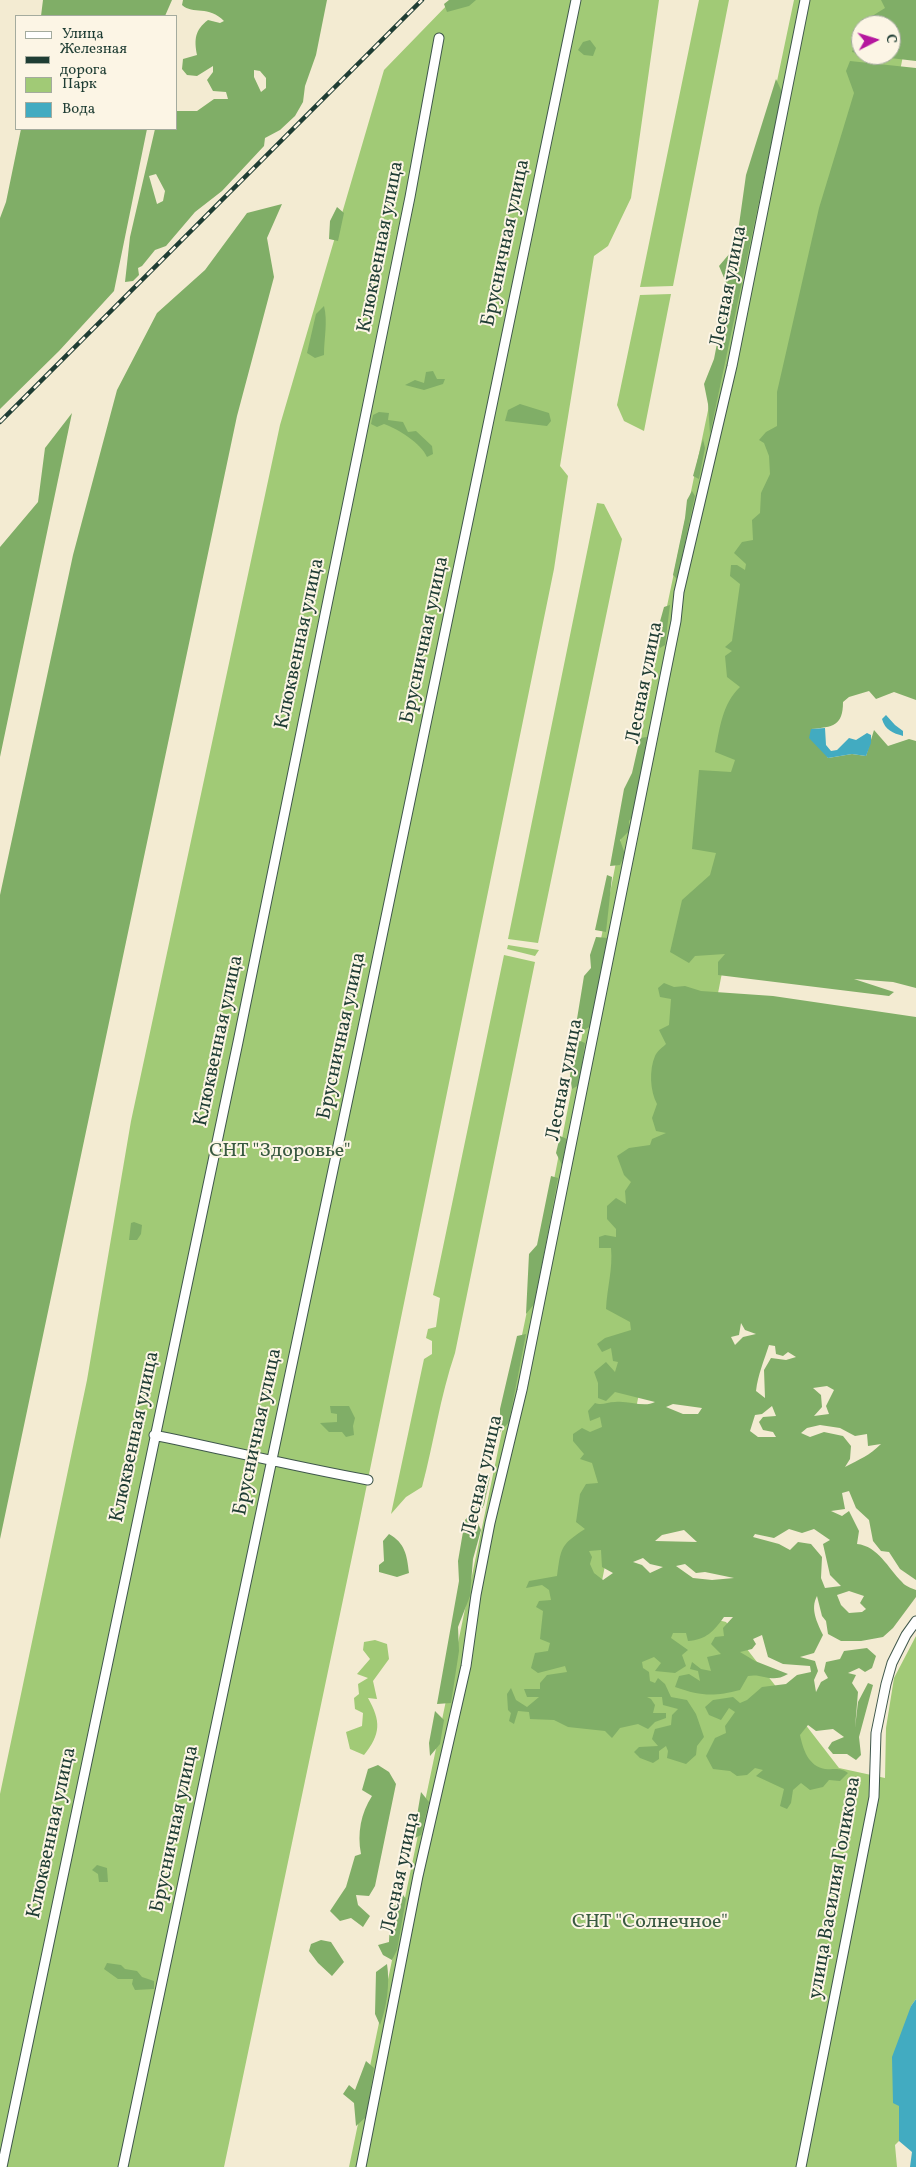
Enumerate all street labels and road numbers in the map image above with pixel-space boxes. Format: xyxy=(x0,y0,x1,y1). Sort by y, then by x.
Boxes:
street label: Брусничная улица xyxy=(478,157,536,329)
street label: Клюквенная улица xyxy=(354,159,410,335)
street label: Лесная улица xyxy=(706,224,754,350)
street label: Брусничная улица xyxy=(397,554,455,726)
street label: Клюквенная улица xyxy=(271,556,331,732)
street label: Лесная улица xyxy=(622,620,670,746)
street label: Брусничная улица xyxy=(314,950,372,1122)
street label: Клюквенная улица xyxy=(190,953,250,1129)
street label: Лесная улица xyxy=(542,1017,590,1143)
street label: Брусничная улица xyxy=(230,1346,288,1518)
street label: Клюквенная улица xyxy=(106,1349,166,1525)
street label: Лесная улица xyxy=(458,1413,510,1539)
street label: Брусничная улица xyxy=(147,1743,205,1915)
street label: Клюквенная улица xyxy=(23,1745,83,1921)
street label: улица Василия Голикова xyxy=(805,1775,867,2001)
street label: Лесная улица xyxy=(377,1810,427,1936)

